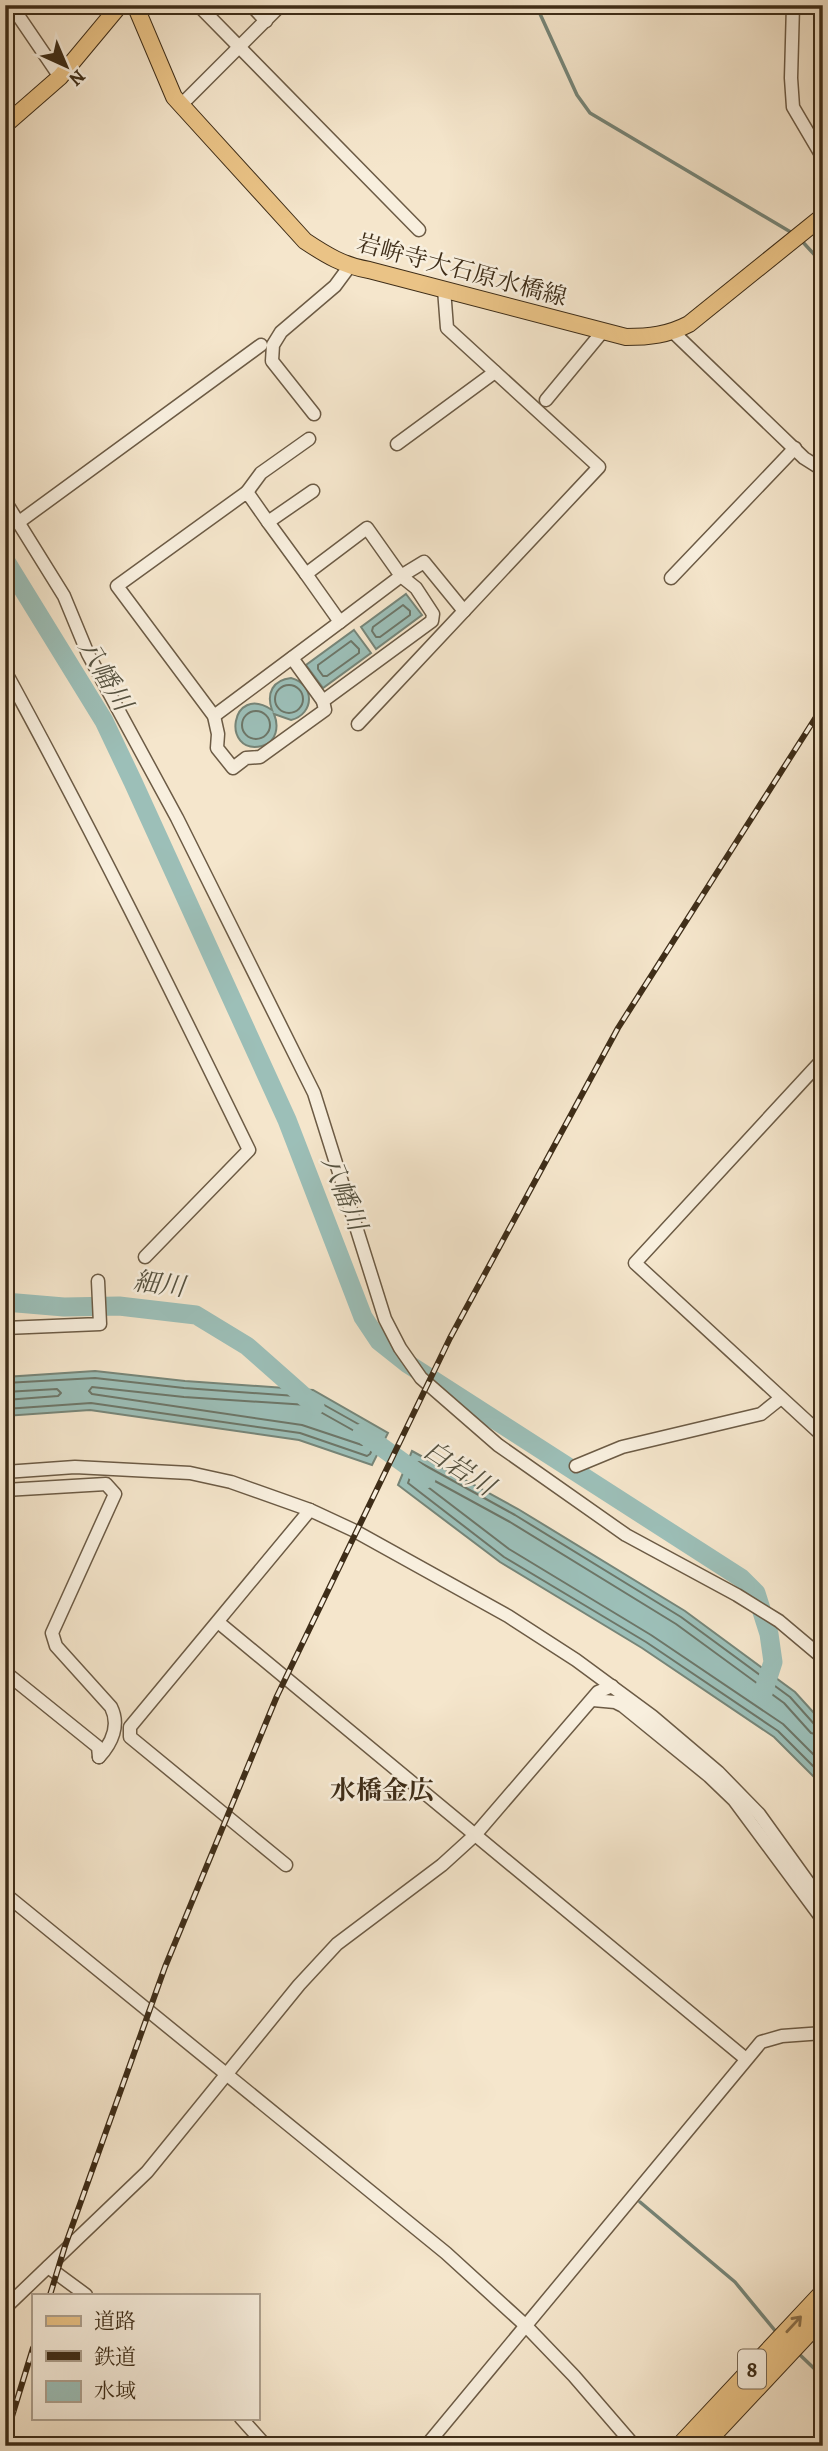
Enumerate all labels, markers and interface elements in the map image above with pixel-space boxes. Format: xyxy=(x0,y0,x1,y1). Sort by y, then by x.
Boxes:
north arrow xyxy=(32,32,102,102)
text: N xyxy=(63,63,91,92)
street label: 岩峅寺大石原水橋線 xyxy=(354,227,570,313)
water label: 八幡川 xyxy=(70,633,142,720)
water label: 八幡川 xyxy=(313,1150,376,1238)
water label: 細川 xyxy=(131,1263,190,1305)
water label: 白岩川 xyxy=(417,1432,504,1506)
district label: 水橋金広 xyxy=(330,1773,434,1808)
legend xyxy=(32,2294,259,2420)
text: 道路 xyxy=(94,2307,136,2335)
one-way arrow xyxy=(785,2316,802,2333)
text: 鉄道 xyxy=(94,2343,136,2371)
road number: 8 xyxy=(738,2350,766,2388)
text: 水域 xyxy=(94,2377,136,2405)

